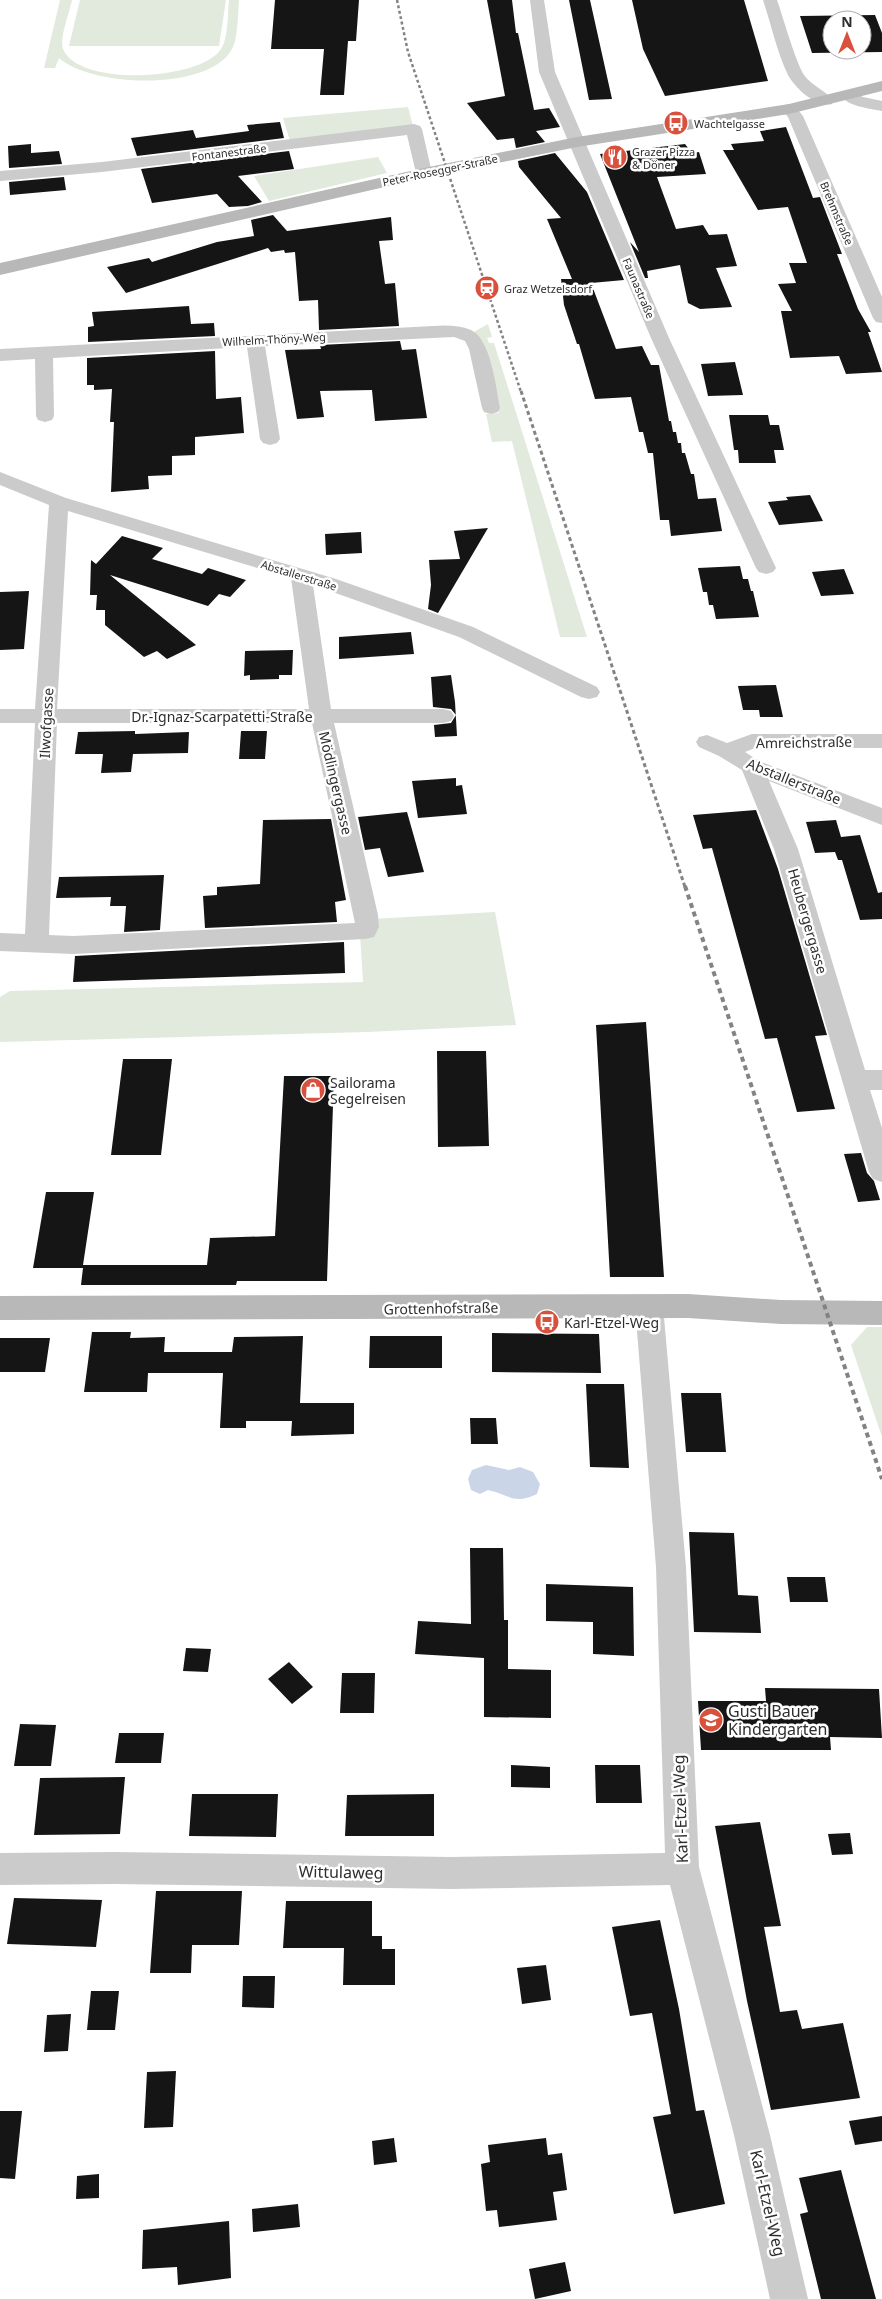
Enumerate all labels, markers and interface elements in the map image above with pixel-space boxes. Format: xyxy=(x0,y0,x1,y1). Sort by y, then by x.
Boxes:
north arrow xyxy=(822,10,872,60)
text: N xyxy=(841,12,853,31)
bus stop icon: Wachtelgasse xyxy=(663,110,689,136)
place label: Wachtelgasse xyxy=(694,116,765,131)
street label: Fontanestraße xyxy=(191,140,267,164)
restaurant icon: Grazer Pizza & Döner xyxy=(602,144,628,170)
place label: Grazer Pizza & Döner xyxy=(632,144,695,172)
street label: Peter-Rosegger-Straße xyxy=(381,150,499,190)
street label: Brehmstraße xyxy=(817,179,857,247)
street label: Faunastraße xyxy=(619,255,659,321)
station icon: Graz Wetzelsdorf xyxy=(474,275,500,301)
place label: Graz Wetzelsdorf xyxy=(504,281,593,296)
street label: Wilhelm-Thöny-Weg xyxy=(222,329,326,349)
street label: Abstallerstraße xyxy=(259,556,339,594)
street label: Ilwofgasse xyxy=(35,687,57,759)
street label: Dr.-Ignaz-Scarpatetti-Straße xyxy=(131,707,313,726)
street label: Mödlingergasse xyxy=(315,729,357,837)
street label: Amreichstraße xyxy=(756,732,852,752)
street label: Abstallerstraße xyxy=(744,753,844,809)
street label: Heubergergasse xyxy=(784,866,832,976)
place label: Sailorama Segelreisen xyxy=(330,1073,406,1108)
shop icon: Sailorama Segelreisen xyxy=(300,1077,326,1103)
street label: Grottenhofstraße xyxy=(384,1297,499,1318)
bus stop icon: Karl-Etzel-Weg xyxy=(534,1309,560,1335)
place label: Karl-Etzel-Weg xyxy=(564,1313,659,1332)
place label: Gusti Bauer Kindergarten xyxy=(728,1700,827,1740)
school or university icon: Gusti Bauer Kindergarten xyxy=(698,1707,724,1733)
street label: Karl-Etzel-Weg xyxy=(667,1754,693,1864)
street label: Wittulaweg xyxy=(298,1860,384,1884)
street label: Karl-Etzel-Weg xyxy=(745,2148,791,2258)

